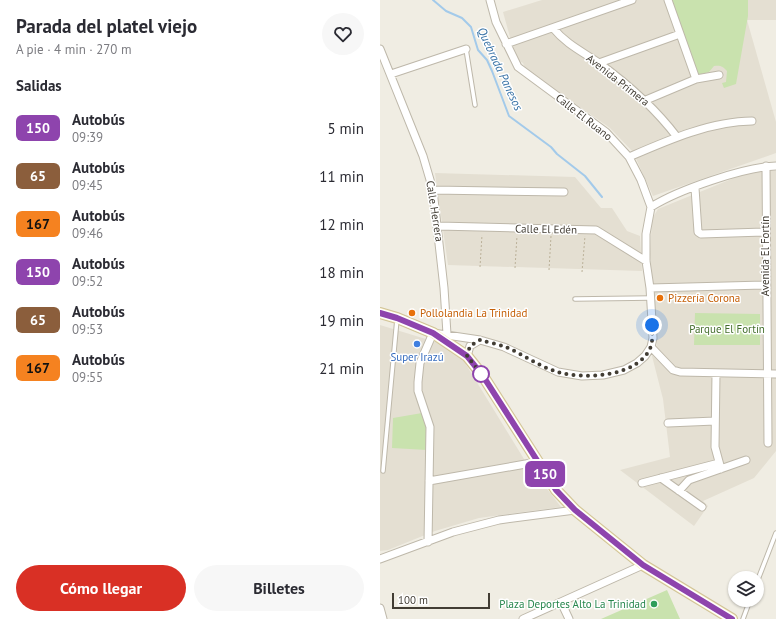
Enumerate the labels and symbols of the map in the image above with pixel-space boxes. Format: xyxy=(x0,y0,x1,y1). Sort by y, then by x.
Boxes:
water label: Quebrada Panesos xyxy=(475,25,526,113)
street label: Avenida Primera xyxy=(584,51,652,109)
street label: Calle El Ruano xyxy=(553,90,615,144)
street label: Calle Herrera xyxy=(423,179,447,243)
street label: Avenida El Fortín xyxy=(758,216,772,296)
street label: Calle El Edén xyxy=(515,221,577,237)
place label: Pizzería Corona xyxy=(668,291,740,305)
marker: Pizzería Corona xyxy=(655,293,665,303)
place label: Pollolandia La Trinidad xyxy=(420,306,527,320)
marker: Pollolandia La Trinidad xyxy=(407,308,417,318)
your location xyxy=(642,315,662,335)
park label: Parque El Fortín xyxy=(689,322,765,336)
marker: Super Irazú xyxy=(412,339,422,349)
place label: Super Irazú xyxy=(390,350,444,364)
unlabelled marker xyxy=(472,365,490,383)
line badge: 150 xyxy=(522,461,568,487)
scale bar xyxy=(392,591,490,610)
place label: Plaza Deportes Alto La Trinidad xyxy=(499,597,646,611)
marker: Plaza Deportes Alto La Trinidad xyxy=(649,599,659,609)

